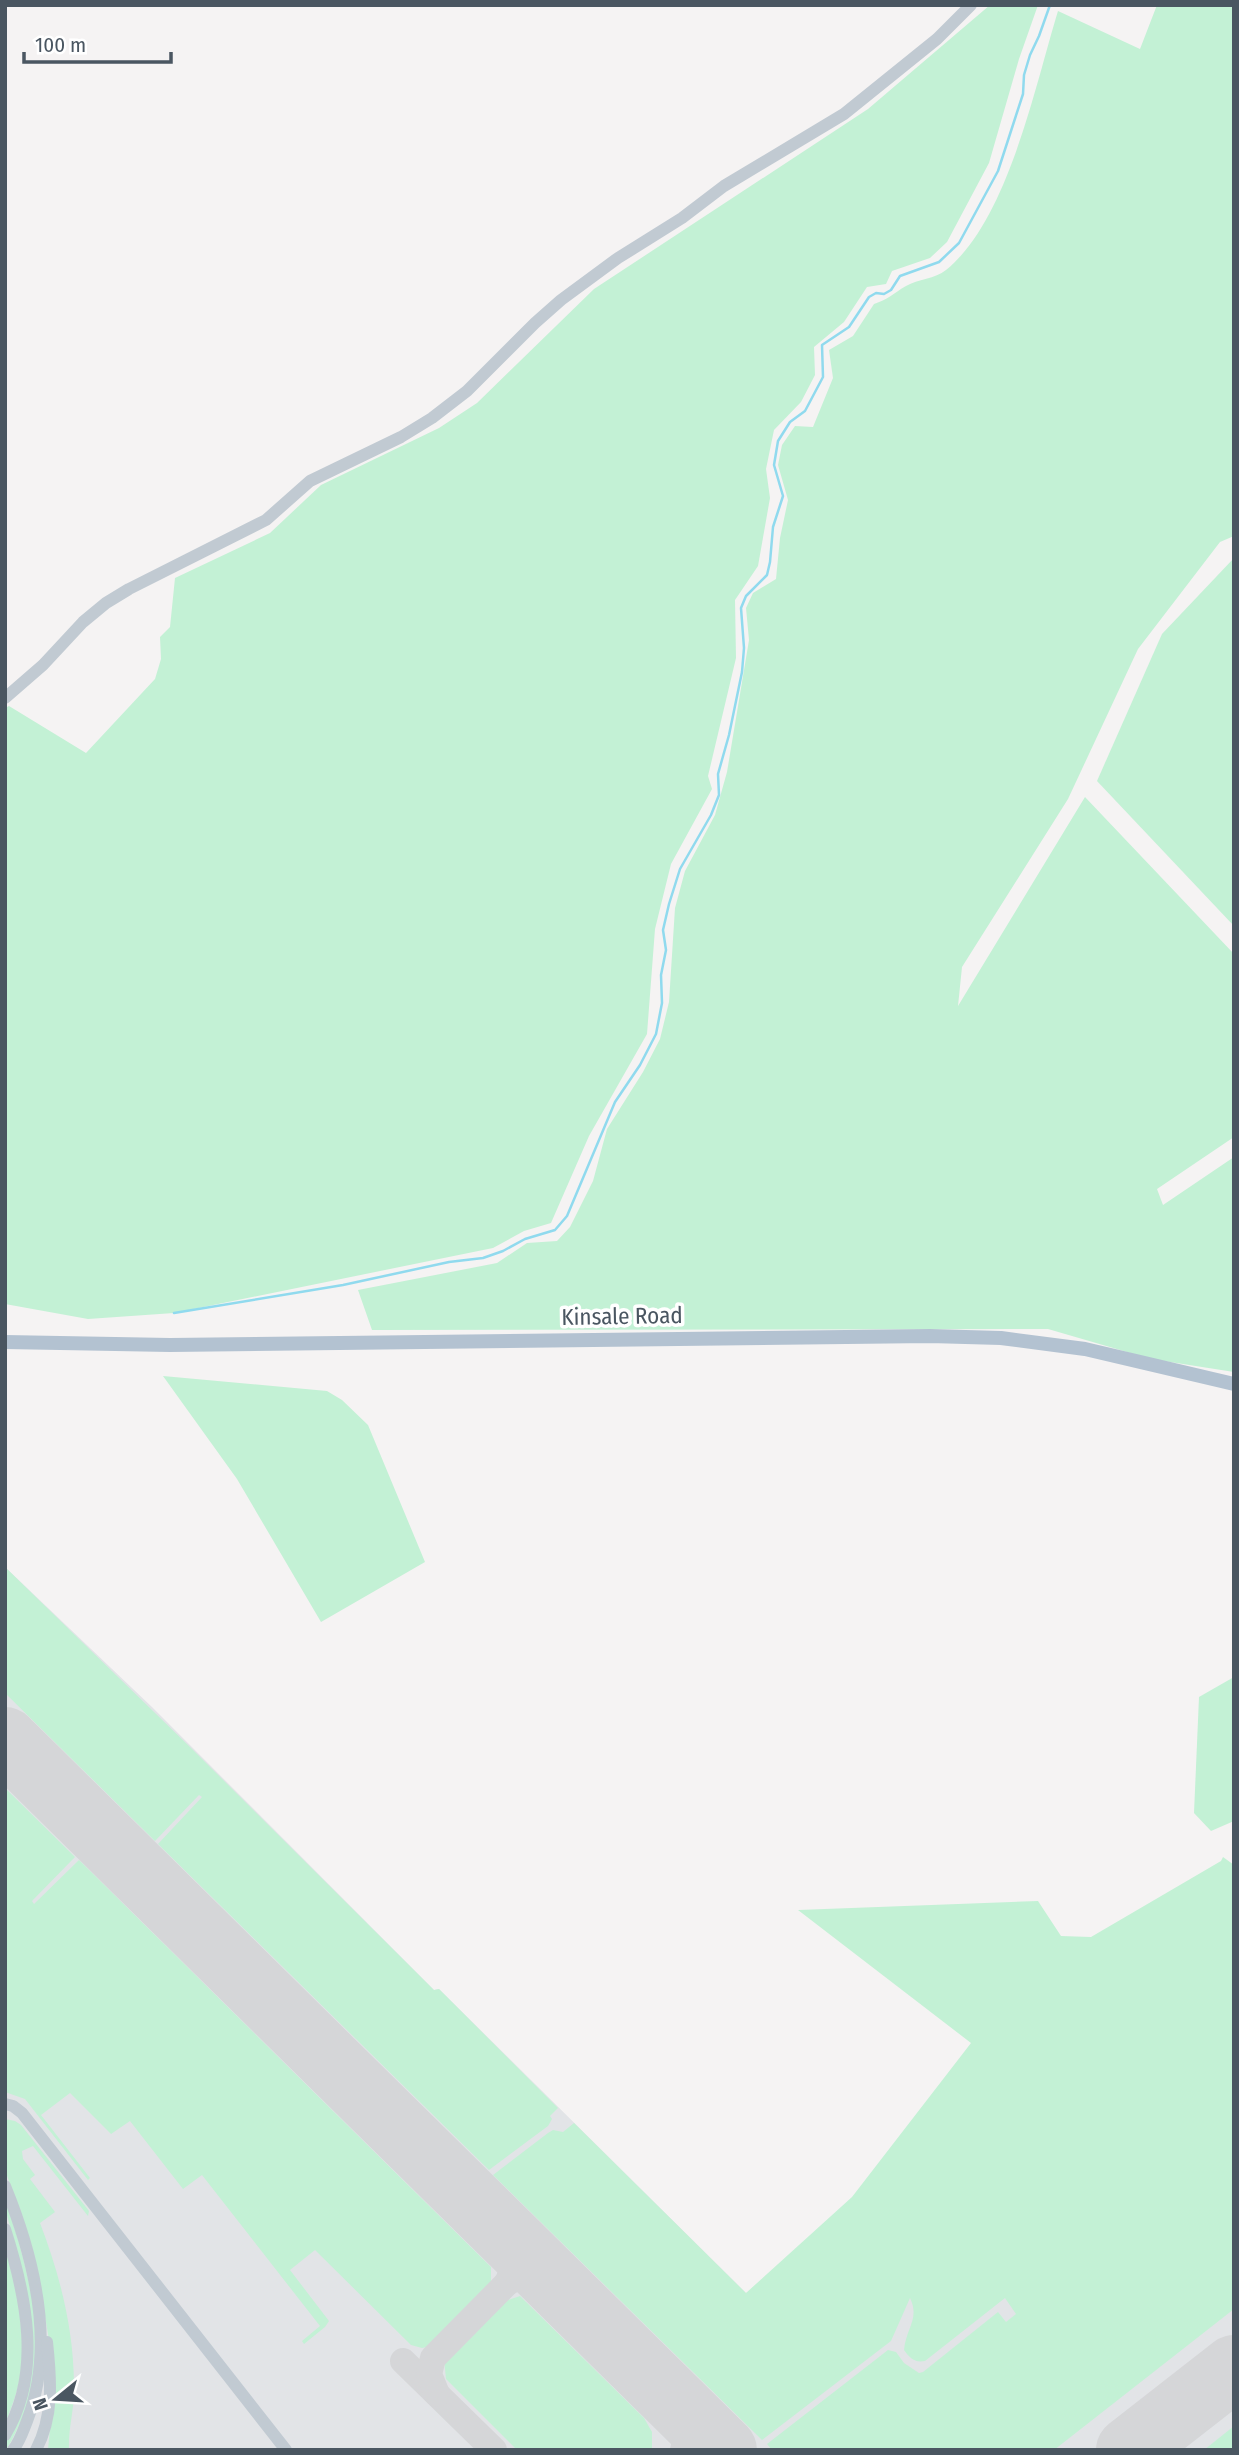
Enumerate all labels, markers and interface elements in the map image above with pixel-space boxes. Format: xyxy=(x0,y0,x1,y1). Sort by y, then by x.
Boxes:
scale bar xyxy=(24,21,172,65)
text: 100 m xyxy=(35,32,86,58)
street label: Kinsale Road xyxy=(561,1301,683,1331)
north arrow xyxy=(21,2364,91,2434)
text: N xyxy=(28,2395,53,2413)

